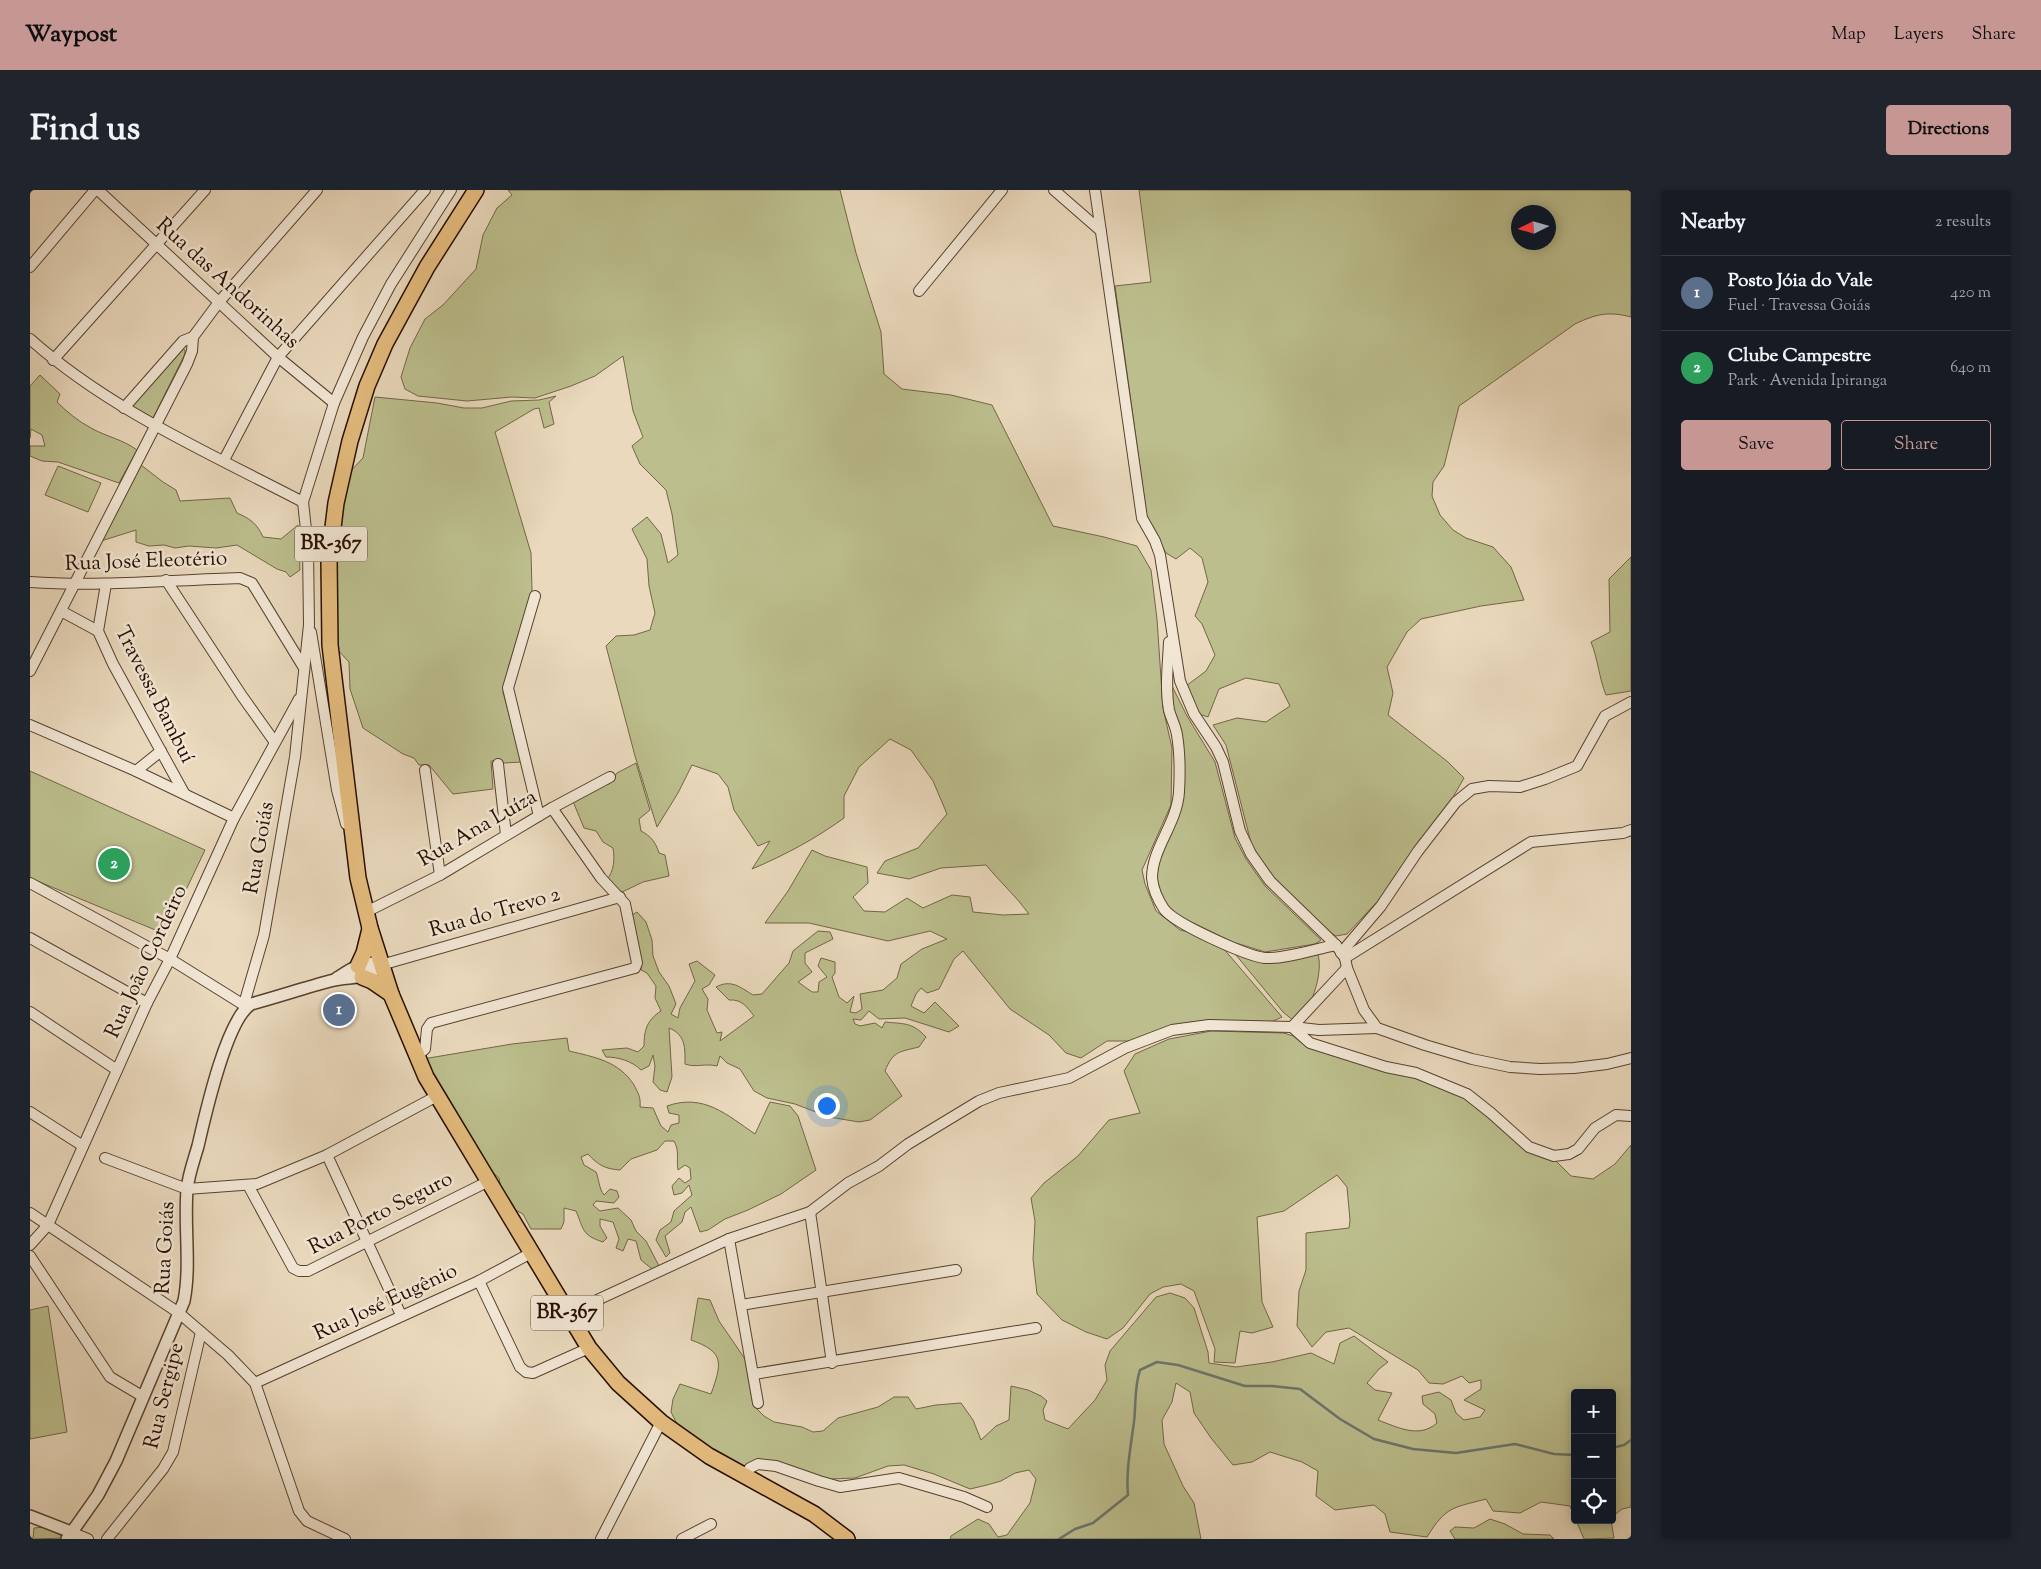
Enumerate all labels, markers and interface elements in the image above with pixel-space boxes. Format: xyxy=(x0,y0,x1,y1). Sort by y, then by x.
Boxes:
text: Waypost xyxy=(25,18,117,52)
text: Map xyxy=(1831,22,1866,48)
text: Layers xyxy=(1894,22,1944,48)
text: Share xyxy=(1972,22,2016,48)
text: Find us xyxy=(30,105,140,156)
button: Directions xyxy=(1886,105,2011,155)
north arrow xyxy=(1511,205,1556,250)
text: Nearby xyxy=(1681,208,1746,238)
street label: Rua das Andorinhas xyxy=(149,211,305,357)
text: 2 results xyxy=(1935,211,1991,234)
text: Posto Jóia do Vale xyxy=(1728,268,1873,295)
text: 1 xyxy=(1694,282,1700,305)
text: 420 m xyxy=(1950,282,1991,305)
text: Fuel · Travessa Goiás xyxy=(1728,295,1870,318)
text: Clube Campestre xyxy=(1728,343,1871,370)
text: 2 xyxy=(1693,357,1701,380)
text: 640 m xyxy=(1950,357,1991,380)
text: Park · Avenida Ipiranga xyxy=(1728,370,1887,393)
button: Save xyxy=(1681,420,1831,470)
button: Share xyxy=(1841,420,1991,470)
road number: BR-367 xyxy=(295,526,367,562)
street label: Rua José Eleotério xyxy=(64,544,228,580)
street label: Travessa Bambuí xyxy=(106,621,202,769)
street label: Rua Ana Luíza xyxy=(413,783,543,875)
street label: Rua Goiás xyxy=(237,799,283,897)
pin: 2 xyxy=(98,845,130,883)
street label: Rua João Cordeiro xyxy=(98,880,196,1044)
street label: Rua do Trevo 2 xyxy=(426,880,564,946)
pin: 1 xyxy=(323,991,355,1029)
your location xyxy=(814,1093,840,1119)
street label: Rua Porto Seguro xyxy=(304,1165,458,1263)
street label: Rua Goiás xyxy=(149,1201,183,1295)
street label: Rua José Eugênio xyxy=(309,1257,463,1349)
road number: BR-367 xyxy=(531,1296,603,1330)
street label: Rua Sergipe xyxy=(137,1340,193,1452)
map controls xyxy=(1571,1389,1616,1524)
button: + xyxy=(1571,1389,1616,1434)
button: − xyxy=(1571,1434,1616,1479)
button: locate xyxy=(1571,1479,1616,1524)

